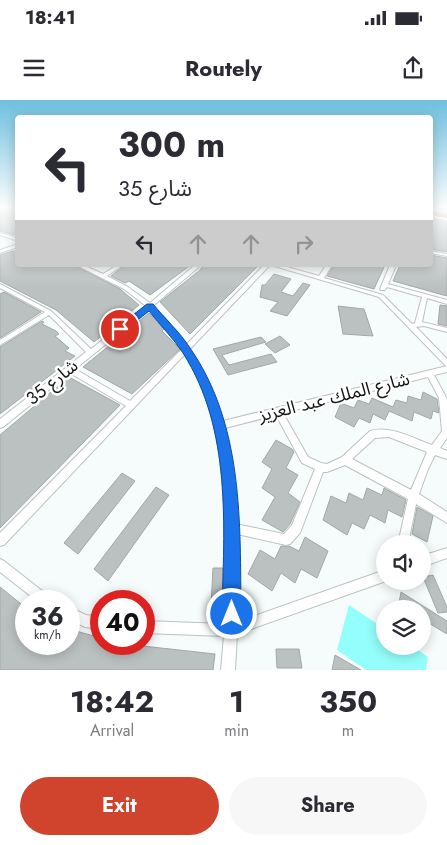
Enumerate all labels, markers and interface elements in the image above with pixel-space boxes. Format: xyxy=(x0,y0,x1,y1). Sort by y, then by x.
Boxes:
text: 18:41 xyxy=(25,4,76,31)
text: Routely xyxy=(185,52,262,84)
icon: menu xyxy=(20,54,48,82)
icon: share xyxy=(399,54,427,82)
text: 300 m xyxy=(118,120,225,170)
icon: left xyxy=(35,135,100,200)
text: شارع 35 xyxy=(118,172,192,204)
icon: left xyxy=(131,230,159,258)
icon: ahead xyxy=(184,230,212,258)
icon: ahead xyxy=(237,230,265,258)
icon: right xyxy=(290,230,318,258)
pin xyxy=(99,308,141,350)
icon: arrive xyxy=(106,315,134,343)
street label: شارع 35 xyxy=(20,353,84,412)
street label: شارع الملك عبد العزيز xyxy=(255,366,413,430)
map controls xyxy=(376,535,431,655)
button: sound xyxy=(376,535,431,590)
position arrow xyxy=(205,587,257,639)
speed limit sign: 40 xyxy=(90,590,155,655)
text: 36 xyxy=(31,598,64,634)
button: layers xyxy=(376,600,431,655)
text: km/h xyxy=(34,626,61,644)
text: 18:42 xyxy=(70,680,154,723)
text: 1 xyxy=(229,680,244,723)
text: 350 xyxy=(319,680,377,723)
text: Arrival xyxy=(90,719,134,742)
text: min xyxy=(224,719,249,742)
text: m xyxy=(342,719,354,742)
button: Exit xyxy=(20,777,219,835)
button: Share xyxy=(229,777,427,835)

